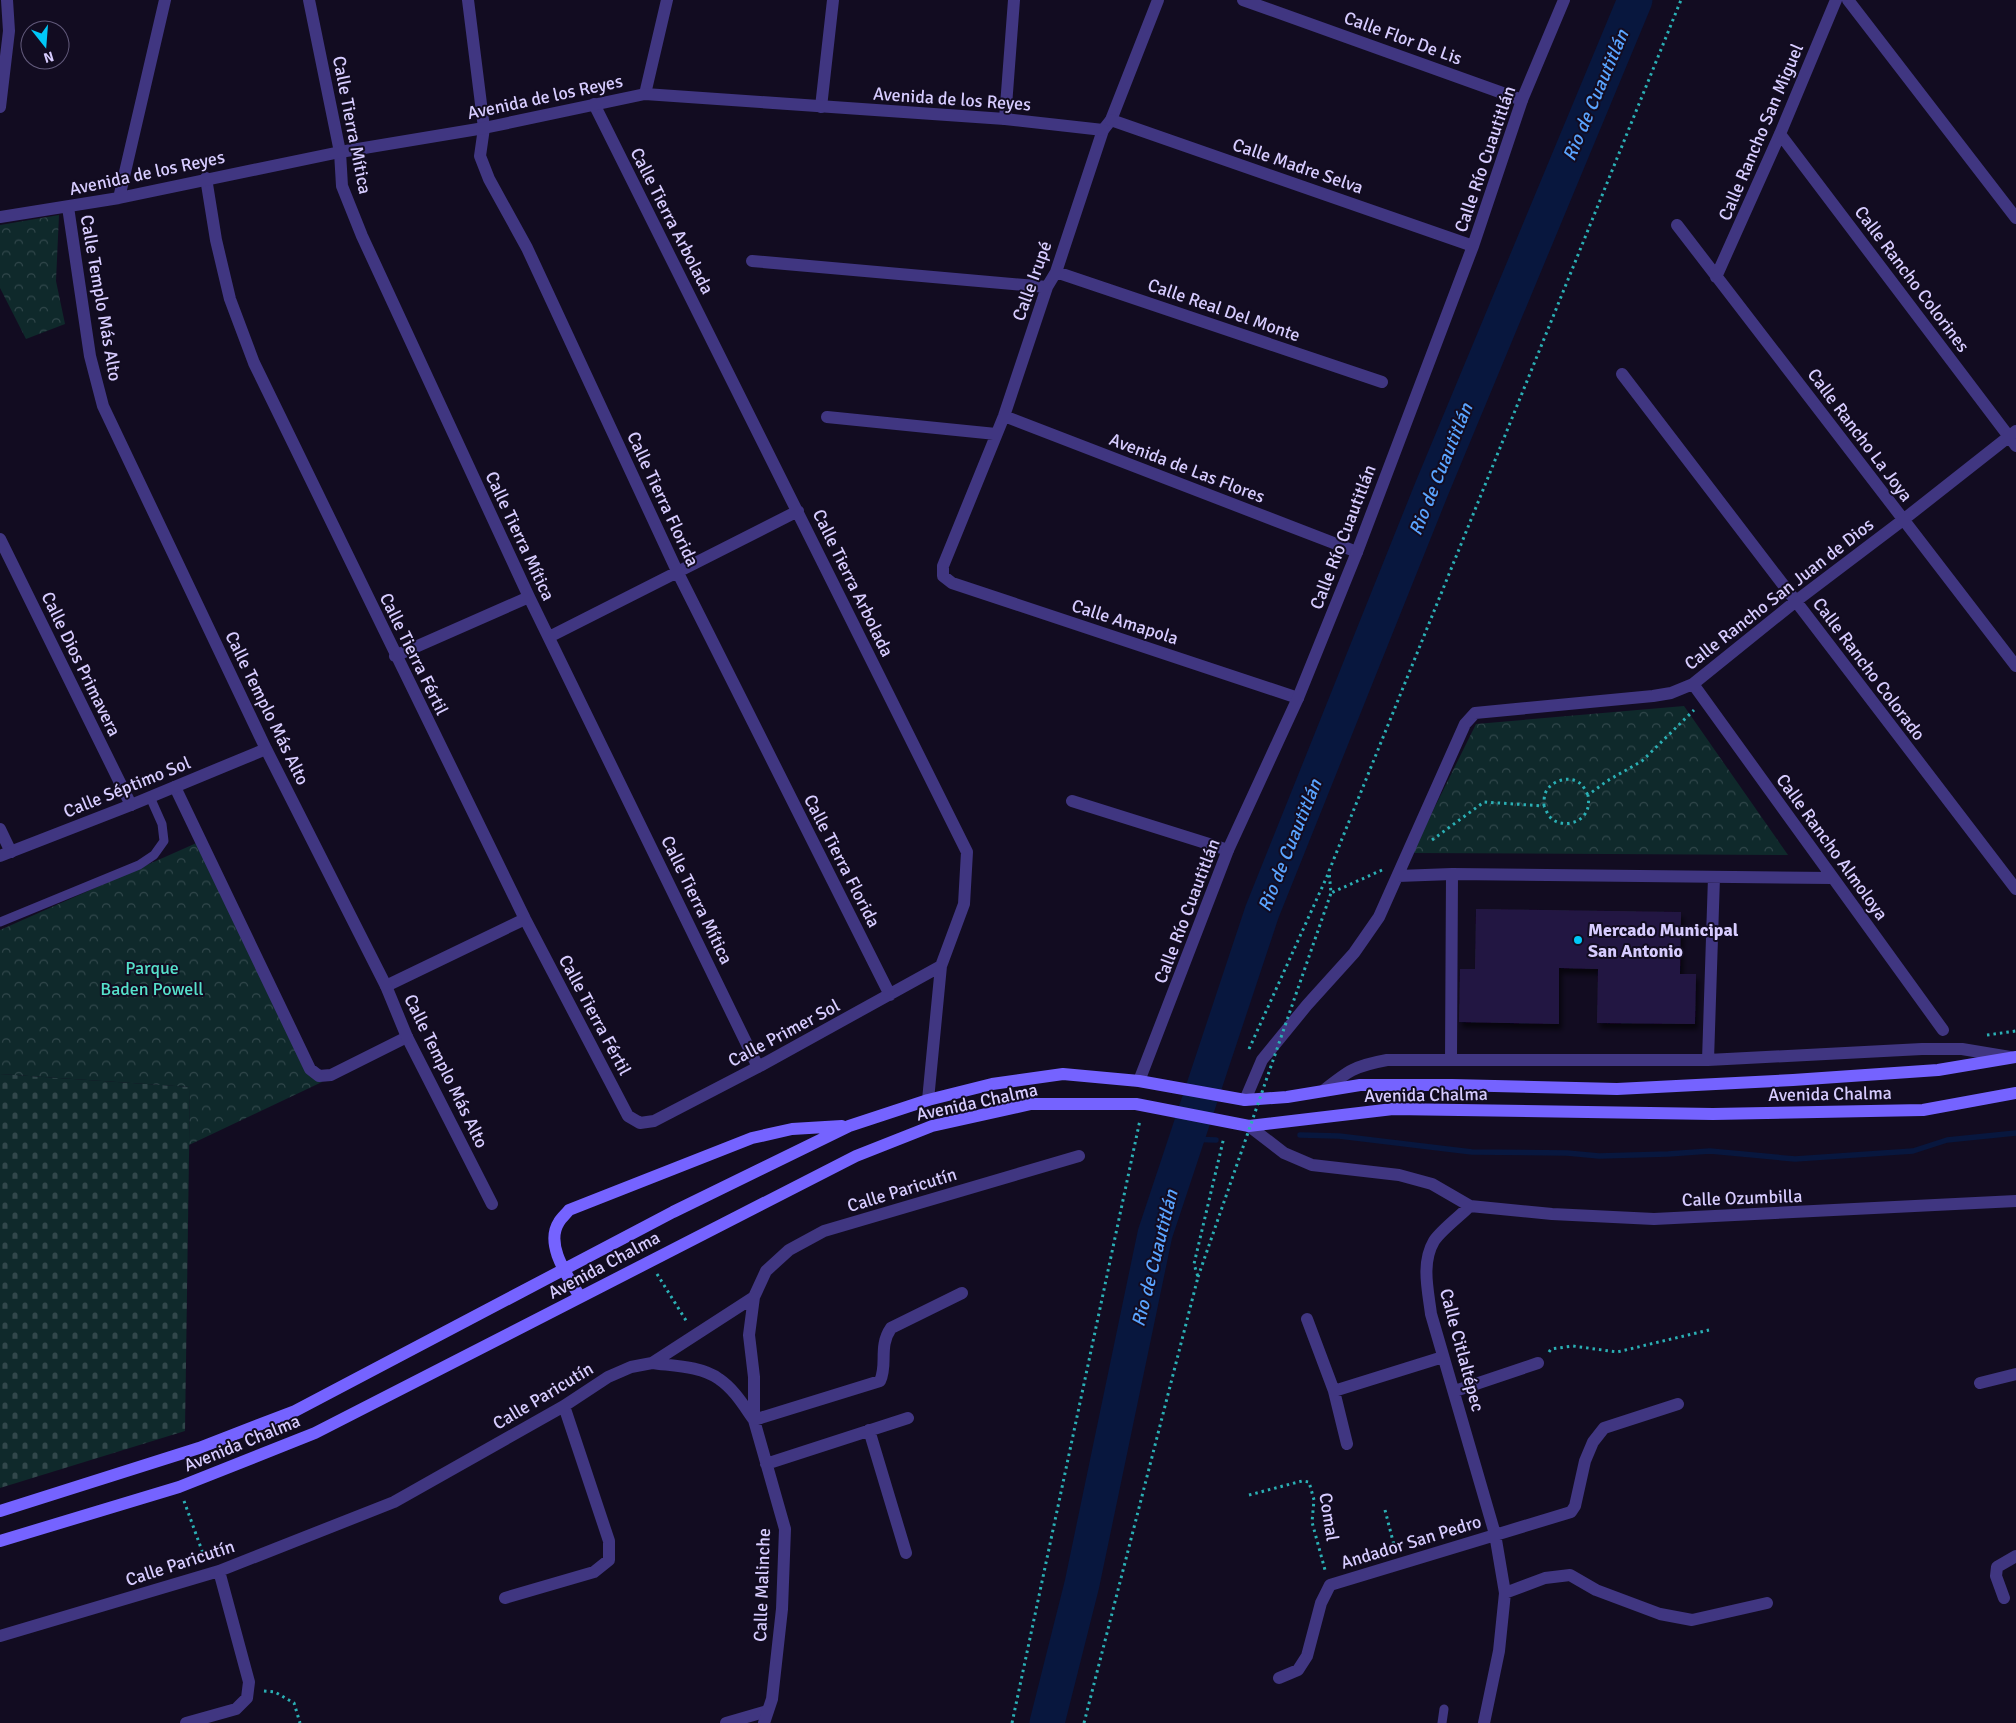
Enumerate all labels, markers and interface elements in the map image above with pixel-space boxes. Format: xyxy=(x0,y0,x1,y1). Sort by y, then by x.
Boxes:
street label: Calle Flor De Lis xyxy=(1341,6,1465,70)
north arrow xyxy=(20,20,70,70)
water label: Rio de Cuautitlán xyxy=(1557,26,1635,165)
street label: Calle Rancho San Miguel xyxy=(1714,40,1808,224)
text: N xyxy=(42,47,56,67)
street label: Calle Tierra Mítica xyxy=(328,54,376,196)
street label: Avenida de los Reyes xyxy=(465,70,625,124)
street label: Avenida de los Reyes xyxy=(872,83,1032,116)
street label: Calle Río Cuautitlán xyxy=(1450,83,1520,235)
street label: Calle Madre Selva xyxy=(1230,133,1366,199)
street label: Calle Tierra Arbolada xyxy=(626,144,718,298)
street label: Avenida de los Reyes xyxy=(67,146,227,200)
street label: Calle Rancho Colorines xyxy=(1850,202,1974,357)
street label: Calle Templo Más Alto xyxy=(76,213,126,383)
street label: Calle Irupé xyxy=(1007,238,1057,324)
street label: Calle Real Del Monte xyxy=(1145,274,1303,346)
street label: Calle Rancho La Joya xyxy=(1803,364,1917,506)
water label: Rio de Cuautitlán xyxy=(1404,399,1479,539)
street label: Calle Tierra Florida xyxy=(622,428,704,570)
street label: Avenida de Las Flores xyxy=(1106,428,1268,508)
street label: Calle Río Cuautitlán xyxy=(1305,461,1381,613)
street label: Calle Tierra Mítica xyxy=(480,468,560,604)
street label: Calle Tierra Arbolada xyxy=(808,506,898,660)
street label: Calle Rancho San Juan de Dios xyxy=(1680,513,1878,675)
street label: Calle Dios Primavera xyxy=(36,588,126,740)
street label: Calle Tierra Fértil xyxy=(375,589,453,719)
street label: Calle Rancho Colorado xyxy=(1808,593,1930,745)
street label: Calle Amapola xyxy=(1069,594,1181,650)
street label: Calle Templo Más Alto xyxy=(220,627,314,789)
street label: Calle Séptimo Sol xyxy=(60,751,194,823)
street label: Calle Rancho Almoloya xyxy=(1771,770,1893,924)
water label: Rio de Cuautitlán xyxy=(1253,775,1328,915)
street label: Calle Tierra Florida xyxy=(799,791,885,931)
street label: Calle Tierra Mítica xyxy=(656,832,738,968)
street label: Calle Río Cuautitlán xyxy=(1149,835,1225,987)
place label: Mercado Municipal San Antonio xyxy=(1588,919,1739,962)
marker: Mercado Municipal San Antonio xyxy=(1572,934,1584,946)
street label: Calle Tierra Fértil xyxy=(554,951,636,1079)
park label: Parque Baden Powell xyxy=(100,957,204,1000)
street label: Calle Templo Más Alto xyxy=(399,990,493,1152)
street label: Calle Primer Sol xyxy=(724,994,844,1072)
street label: Avenida Chalma xyxy=(914,1078,1040,1126)
street label: Avenida Chalma xyxy=(1768,1082,1892,1106)
street label: Avenida Chalma xyxy=(1364,1083,1488,1107)
street label: Calle Paricutín xyxy=(845,1163,959,1217)
street label: Calle Ozumbilla xyxy=(1681,1185,1803,1211)
water label: Rio de Cuautitlán xyxy=(1126,1187,1184,1329)
street label: Avenida Chalma xyxy=(544,1226,664,1304)
street label: Calle Citlaltépec xyxy=(1435,1286,1489,1414)
street label: Calle Paricutín xyxy=(489,1357,597,1435)
street label: Avenida Chalma xyxy=(181,1410,303,1476)
street label: Comal xyxy=(1314,1491,1344,1543)
street label: Andador San Pedro xyxy=(1338,1510,1484,1574)
street label: Calle Malinche xyxy=(749,1528,775,1642)
street label: Calle Paricutín xyxy=(123,1535,237,1591)

